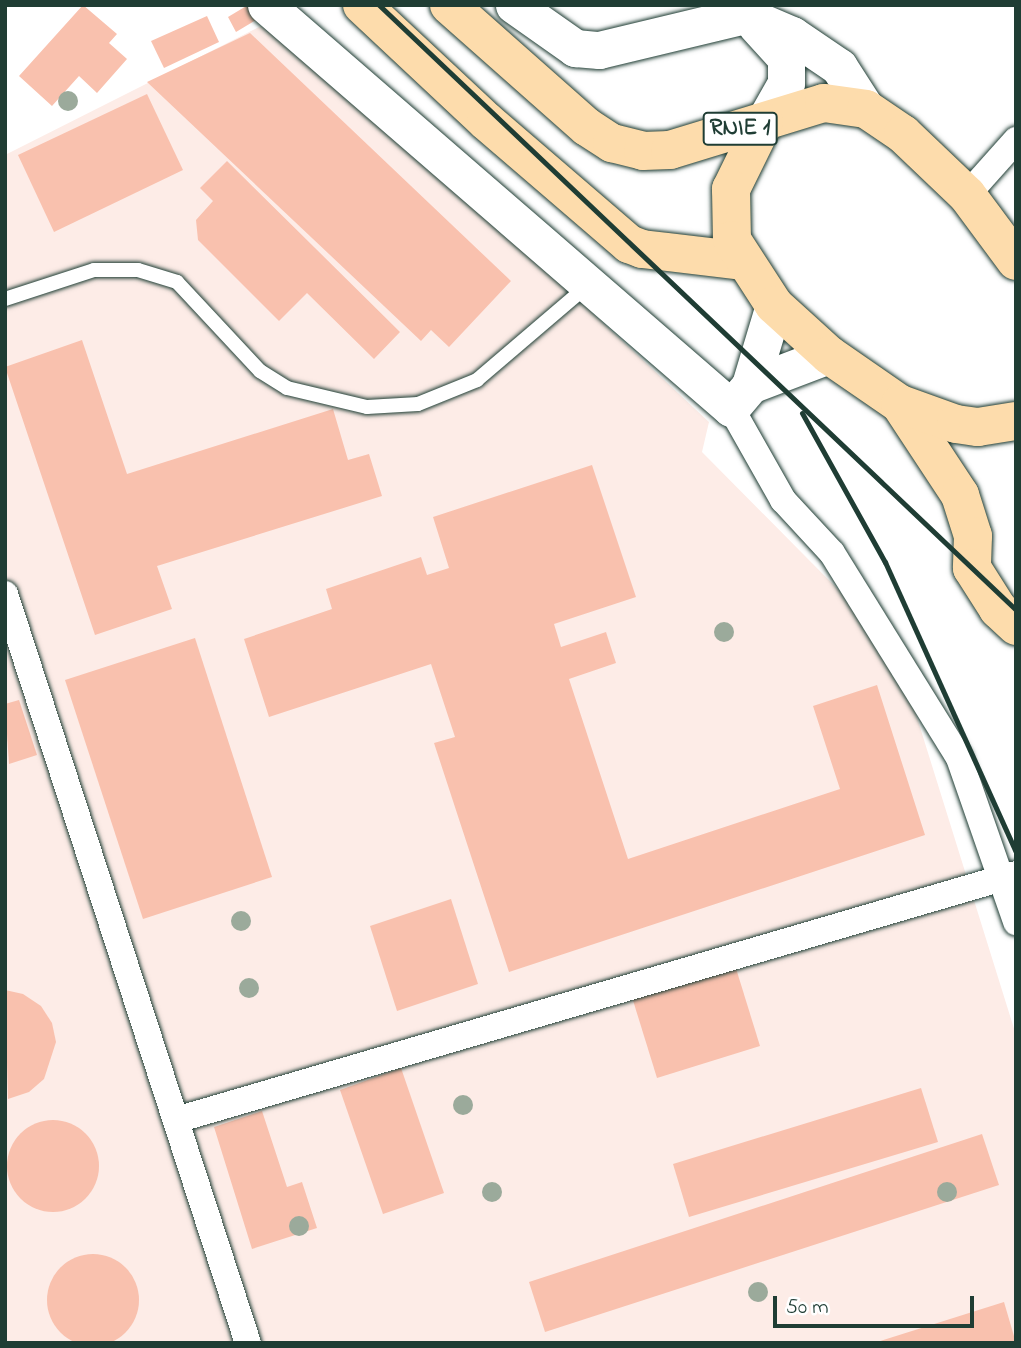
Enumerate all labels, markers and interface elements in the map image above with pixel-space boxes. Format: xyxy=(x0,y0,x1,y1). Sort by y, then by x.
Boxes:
road number: RNIE 1 xyxy=(702,110,778,148)
scale bar xyxy=(776,1282,977,1326)
text: 50 m xyxy=(786,1293,829,1323)

